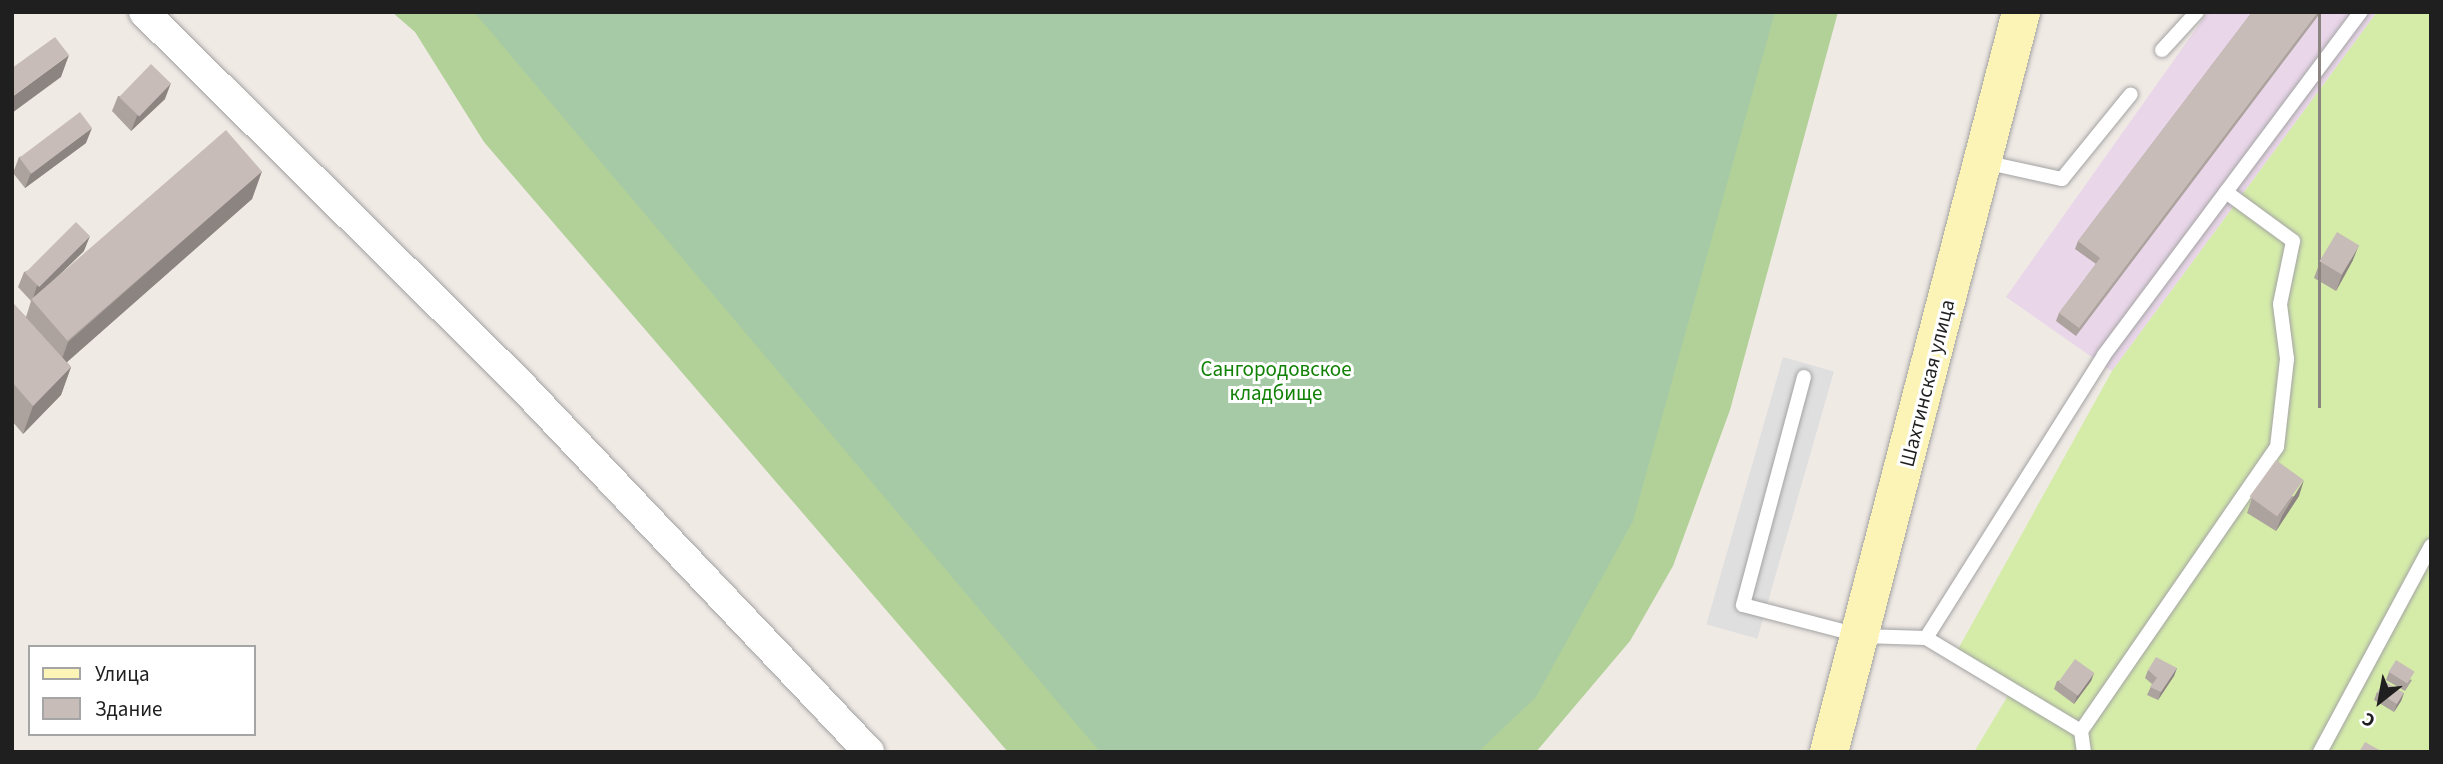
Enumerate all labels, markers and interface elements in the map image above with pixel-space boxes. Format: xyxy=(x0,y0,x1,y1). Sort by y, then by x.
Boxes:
street label: Шахтинская улица xyxy=(1894,297,1960,469)
park label: Сангородовское кладбище xyxy=(1200,356,1352,406)
legend xyxy=(28,645,256,736)
text: Улица xyxy=(95,659,150,689)
north arrow xyxy=(2345,666,2415,736)
text: Здание xyxy=(95,694,163,724)
text: С xyxy=(2357,705,2381,734)

